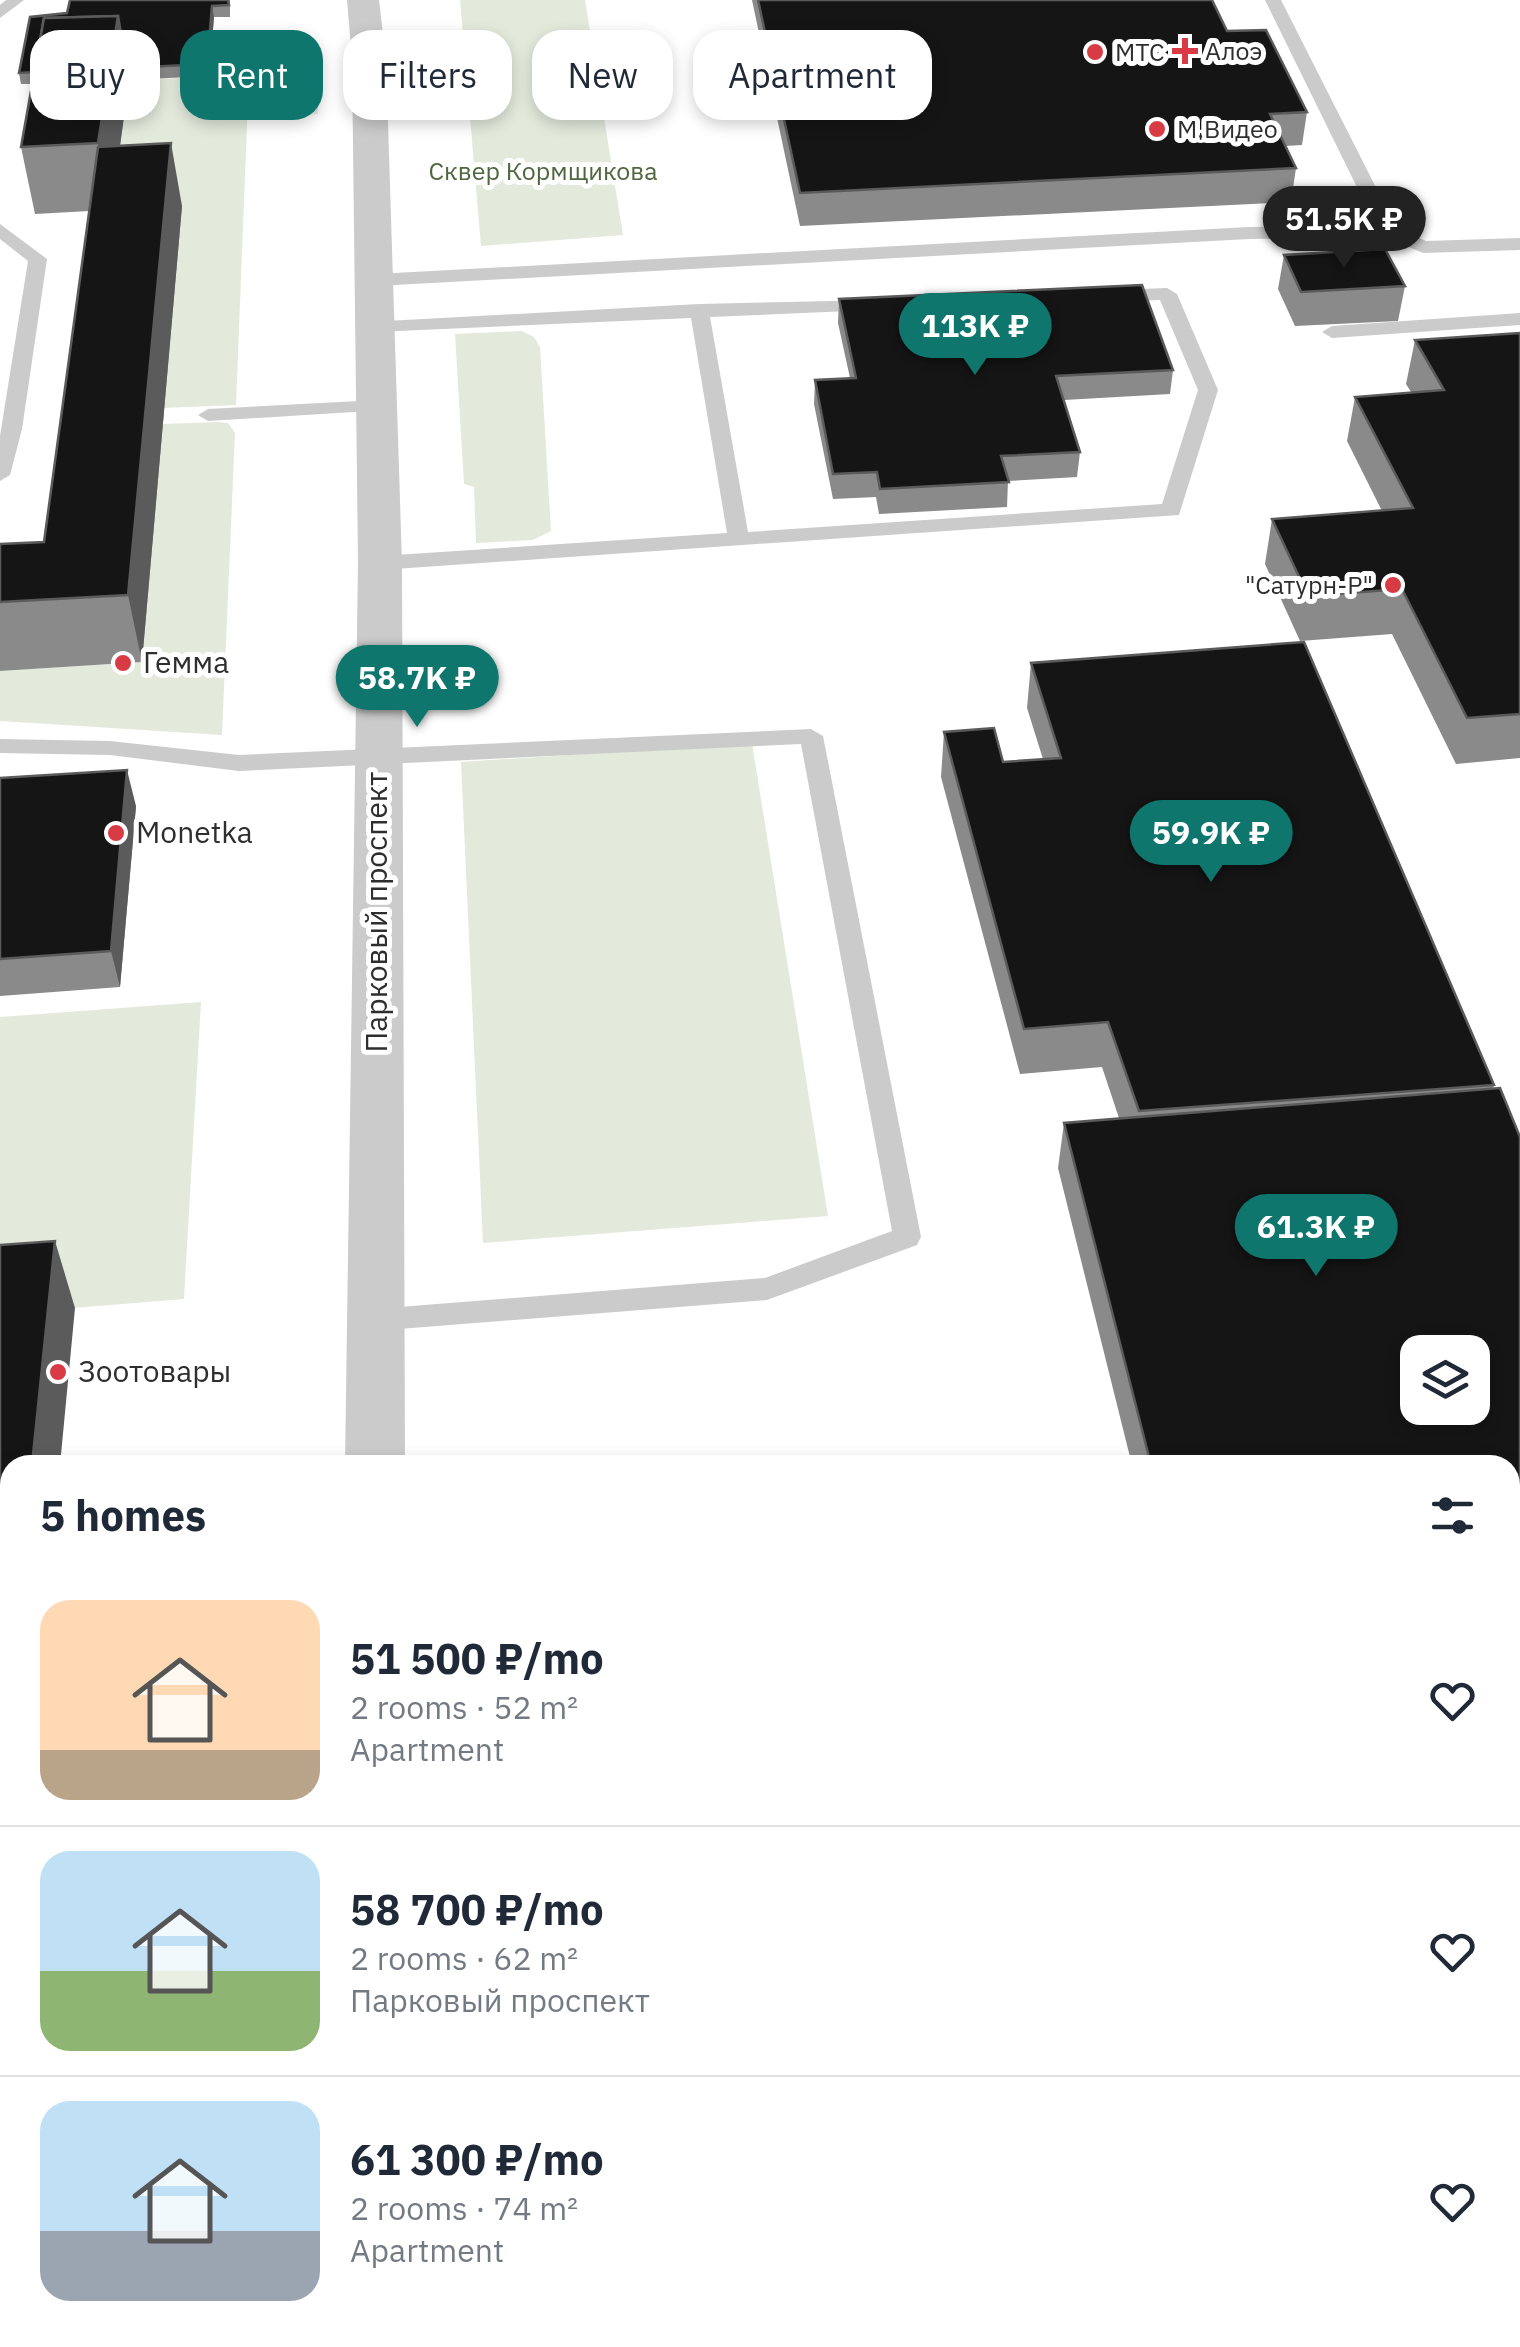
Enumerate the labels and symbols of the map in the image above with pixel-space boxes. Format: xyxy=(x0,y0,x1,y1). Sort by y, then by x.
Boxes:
place label: Алоэ xyxy=(1205,34,1262,67)
place label: МТС xyxy=(1115,35,1165,68)
marker: Алоэ xyxy=(1174,40,1196,62)
marker: МТС xyxy=(1084,41,1106,63)
place label: М.Видео xyxy=(1177,112,1278,145)
marker: М.Видео xyxy=(1146,118,1168,140)
park label: Сквер Кормщикова xyxy=(428,154,658,187)
pin: 51.5K ₽ xyxy=(1252,186,1436,271)
pin: 113K ₽ xyxy=(894,293,1056,378)
place label: "Сатурн-Р" xyxy=(1245,568,1373,601)
marker: "Сатурн-Р" xyxy=(1382,574,1404,596)
place label: Гемма xyxy=(143,642,229,681)
pin: 58.7K ₽ xyxy=(325,645,509,730)
marker: Гемма xyxy=(112,652,134,674)
street label: Парковый проспект xyxy=(356,771,395,1053)
pin: 59.9K ₽ xyxy=(1119,800,1303,885)
place label: Monetka xyxy=(136,812,253,851)
marker: Monetka xyxy=(105,822,127,844)
pin: 61.3K ₽ xyxy=(1224,1194,1408,1279)
place label: Зоотовары xyxy=(78,1351,231,1390)
marker: Зоотовары xyxy=(47,1361,69,1383)

